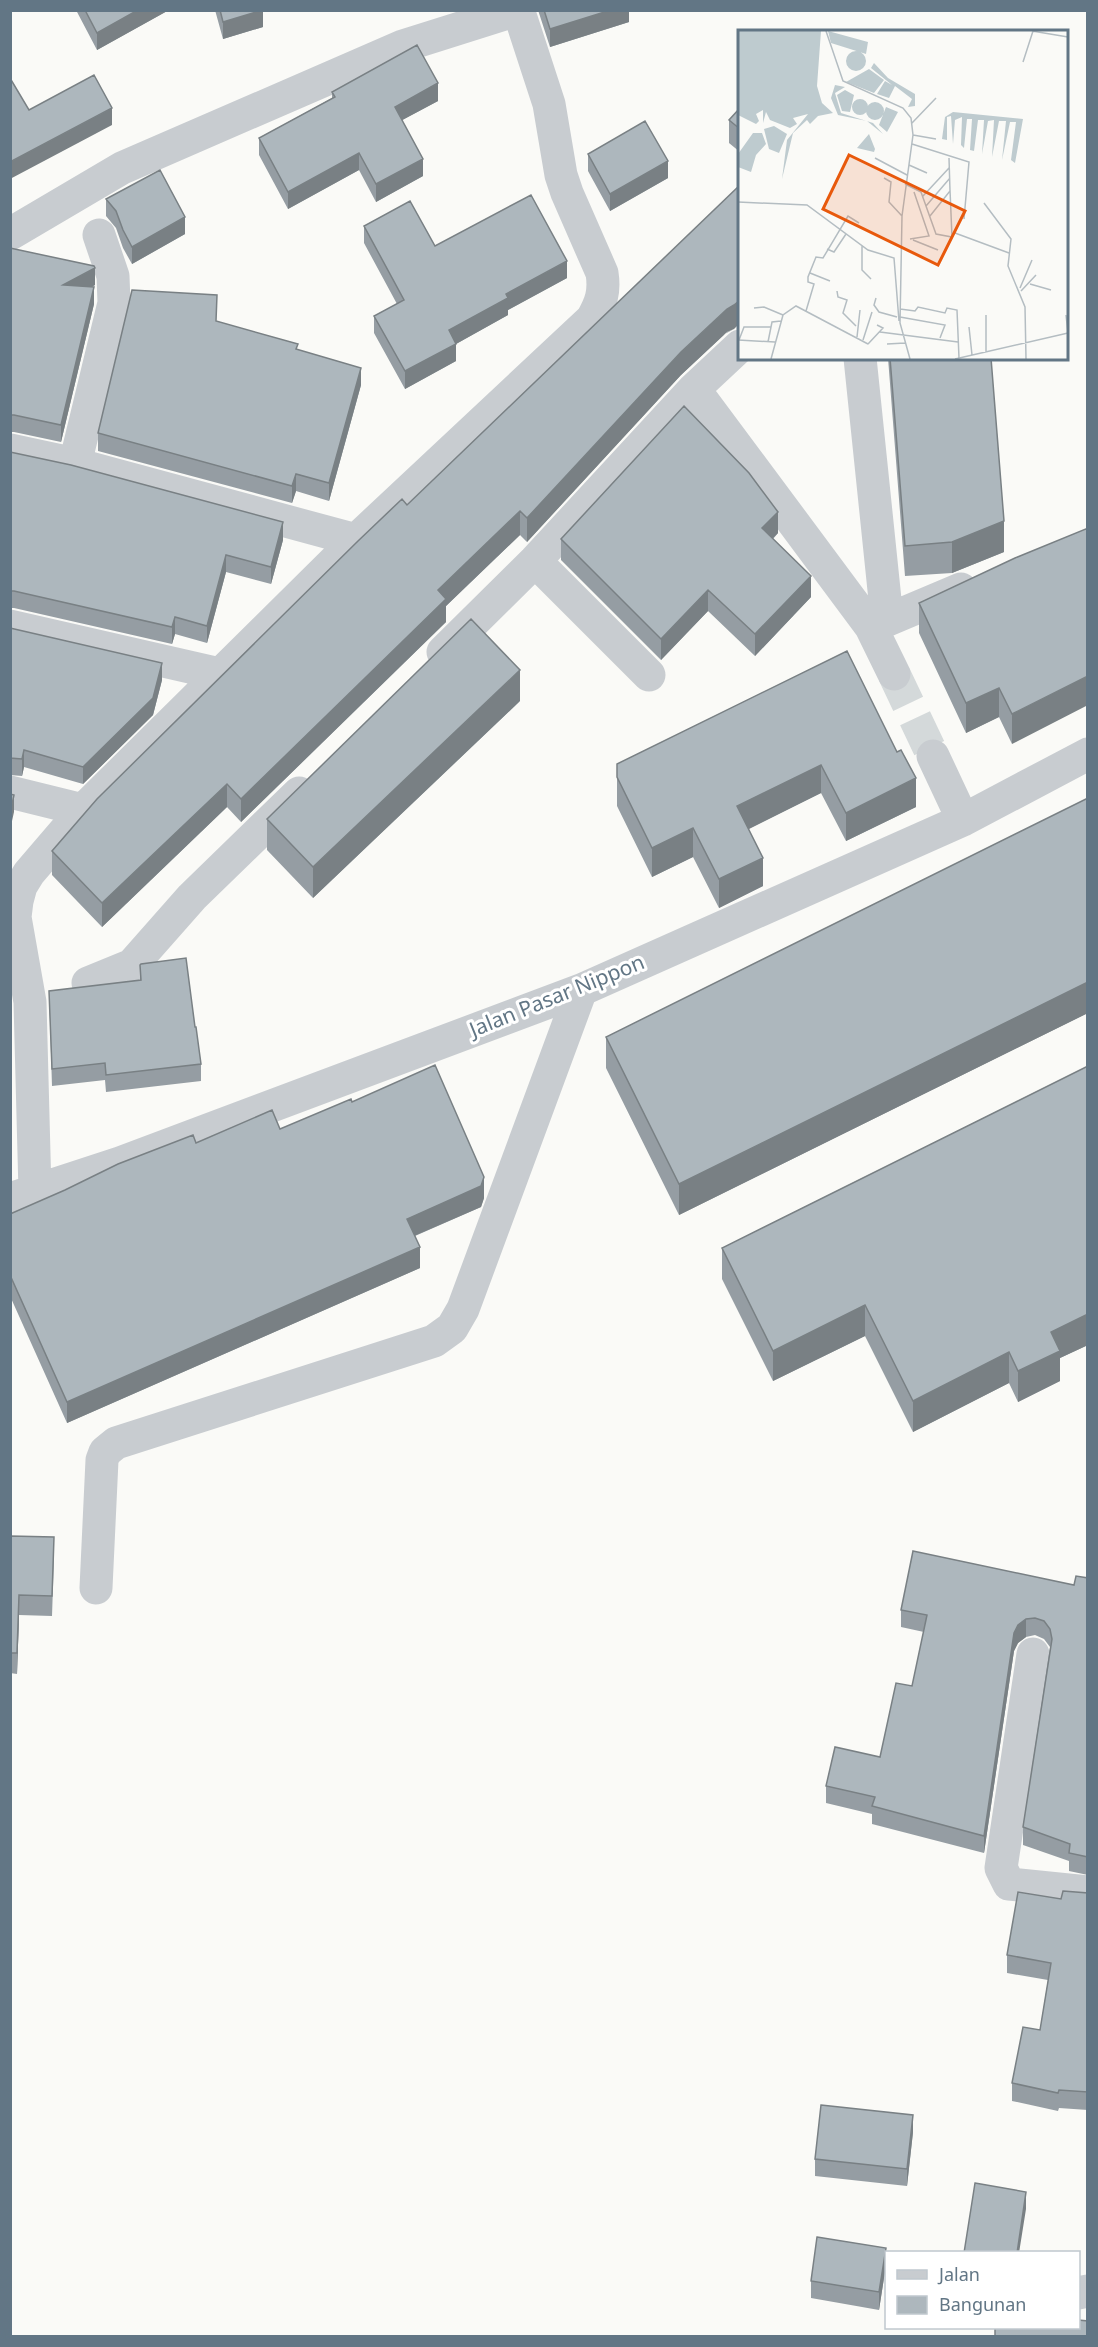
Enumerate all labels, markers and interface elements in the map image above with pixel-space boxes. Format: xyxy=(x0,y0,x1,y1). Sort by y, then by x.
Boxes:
inset map xyxy=(738,30,1068,360)
street label: Jalan Pasar Nippon xyxy=(463,947,648,1044)
legend xyxy=(885,2251,1080,2329)
text: Jalan xyxy=(937,2262,980,2286)
text: Bangunan xyxy=(939,2292,1026,2316)

